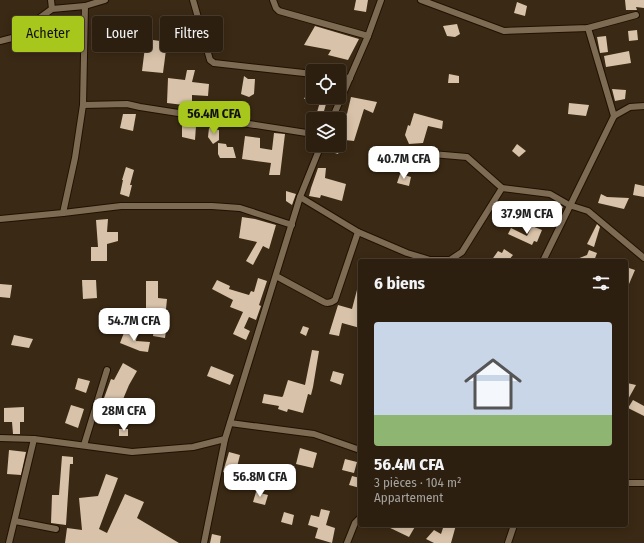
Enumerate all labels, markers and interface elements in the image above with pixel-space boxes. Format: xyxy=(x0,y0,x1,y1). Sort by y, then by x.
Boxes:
chip: Acheter xyxy=(12,16,84,52)
chip: Louer xyxy=(92,16,152,52)
chip: Filtres xyxy=(160,16,223,52)
map controls xyxy=(306,64,346,152)
button: locate xyxy=(306,64,346,104)
pin: 56.4M CFA xyxy=(168,101,260,135)
text: 56.4M CFA xyxy=(187,106,241,121)
button: layers xyxy=(306,112,346,152)
pin: 40.7M CFA xyxy=(358,146,450,180)
text: 40.7M CFA xyxy=(377,151,431,166)
pin: 37.9M CFA xyxy=(481,201,573,235)
text: 37.9M CFA xyxy=(501,206,553,221)
icon: filters xyxy=(590,272,612,294)
text: 6 biens xyxy=(374,273,425,294)
pin: 54.7M CFA xyxy=(88,308,180,342)
text: 54.7M CFA xyxy=(108,313,160,328)
icon: home xyxy=(457,348,529,420)
pin: 28M CFA xyxy=(87,398,161,432)
text: 28M CFA xyxy=(102,403,146,418)
text: 56.4M CFA xyxy=(374,454,444,475)
pin: 56.8M CFA xyxy=(214,464,306,498)
text: 56.8M CFA xyxy=(233,469,287,484)
text: 3 pièces · 104 m² xyxy=(374,475,462,490)
text: Appartement xyxy=(374,490,443,505)

